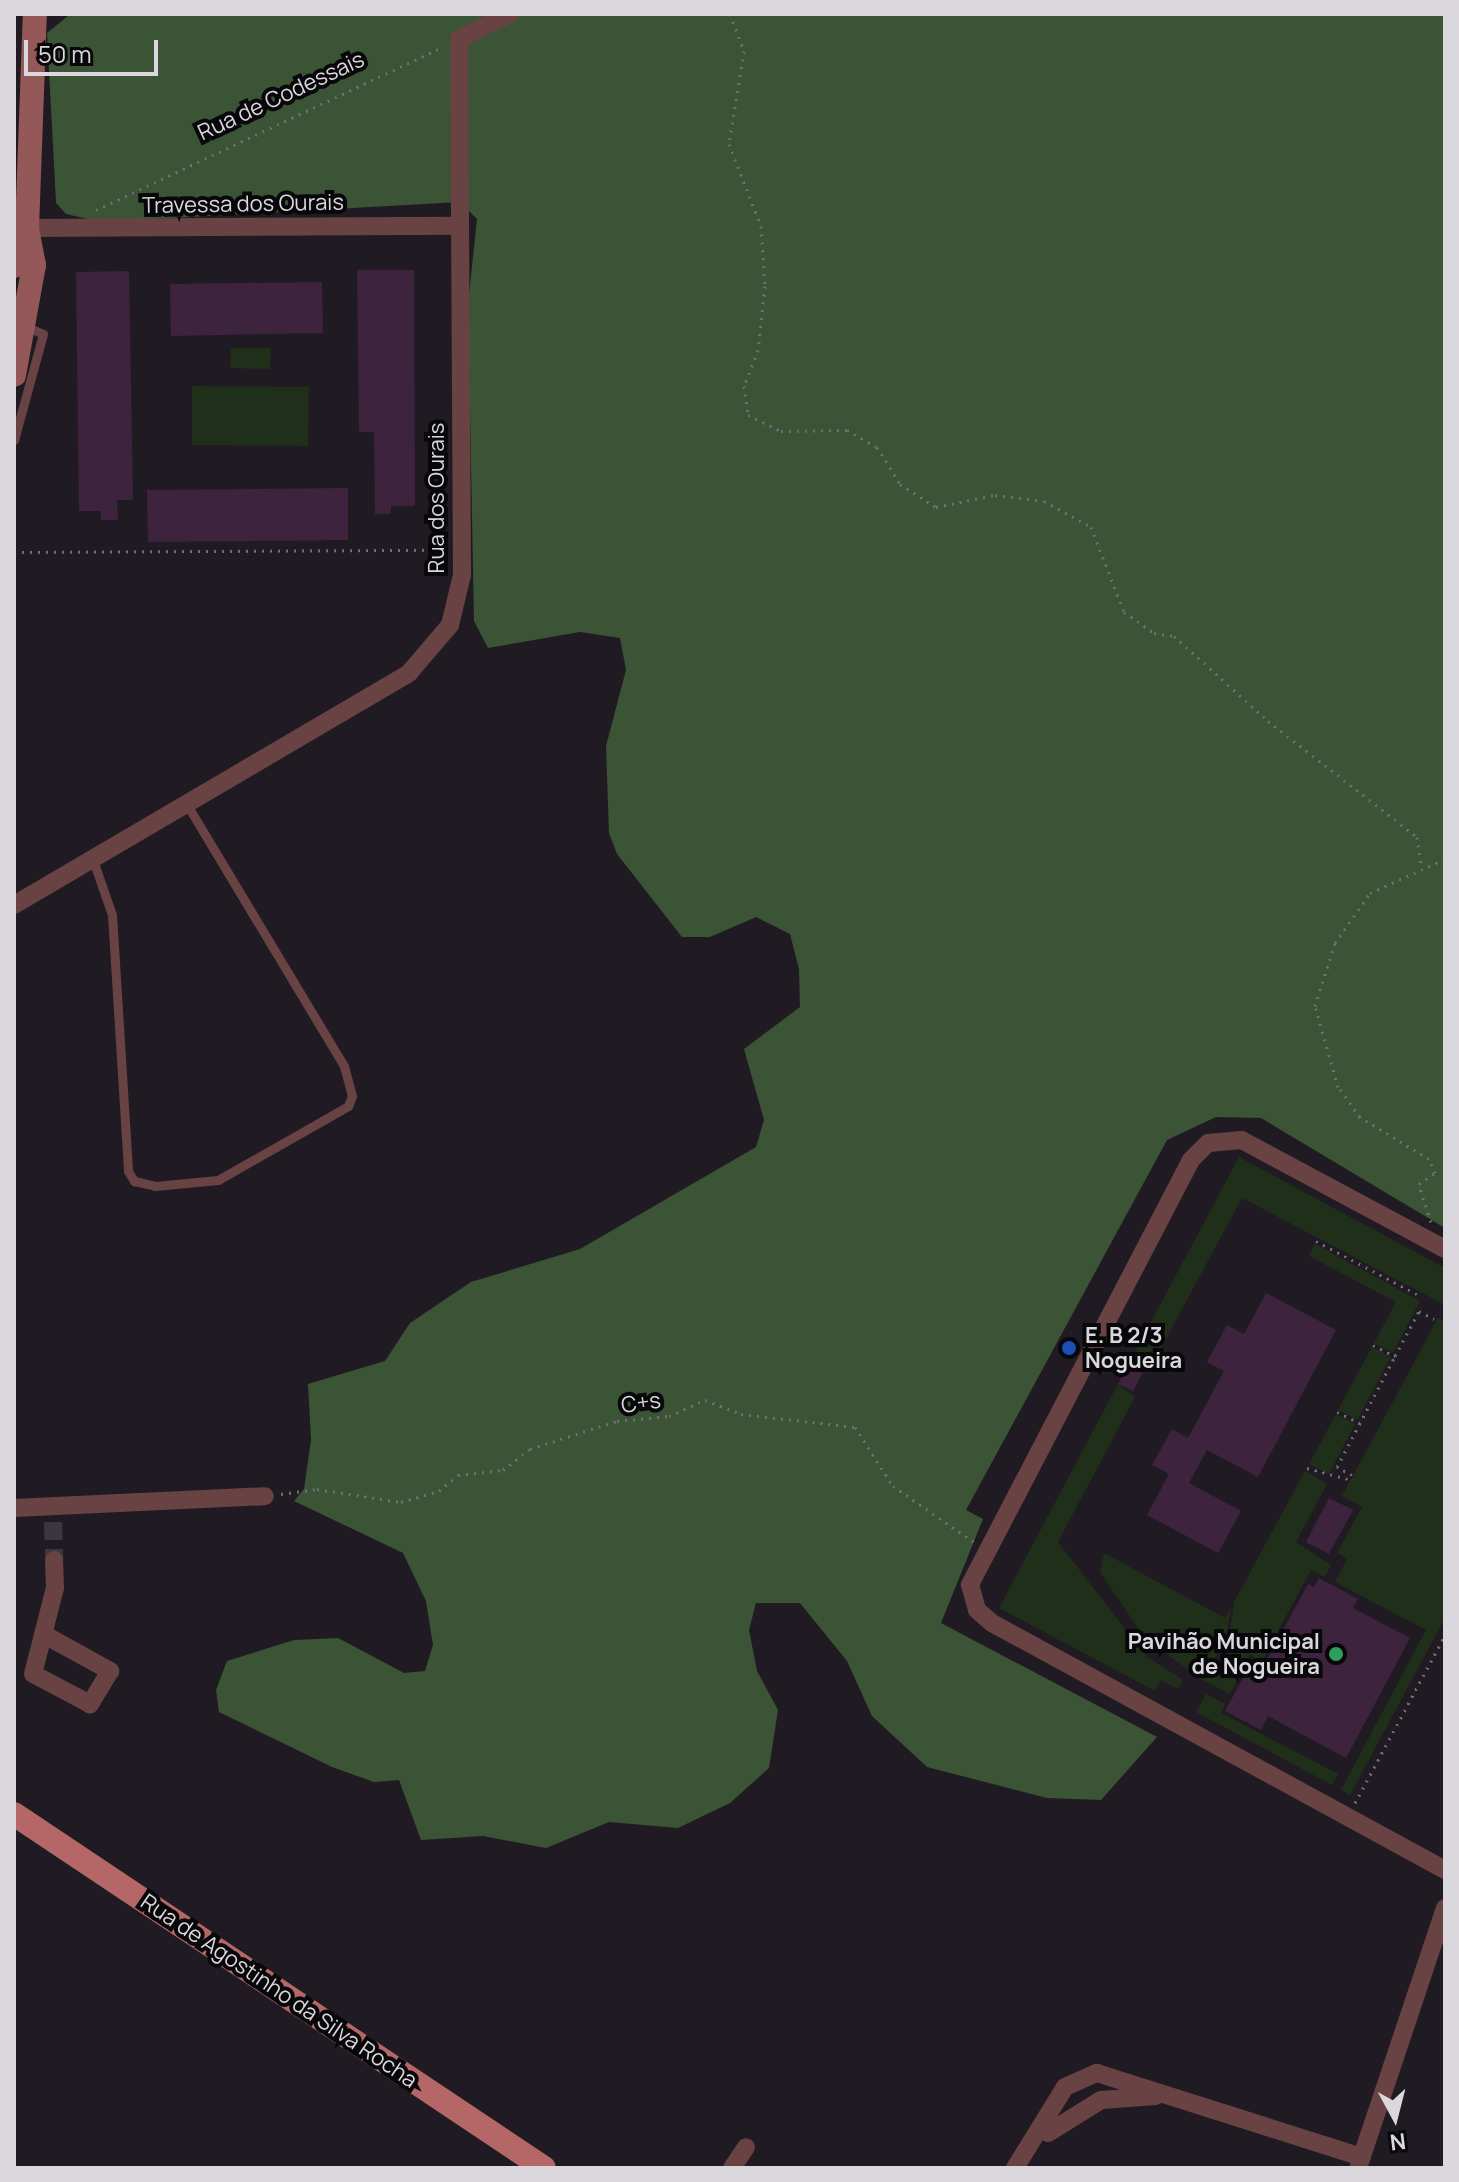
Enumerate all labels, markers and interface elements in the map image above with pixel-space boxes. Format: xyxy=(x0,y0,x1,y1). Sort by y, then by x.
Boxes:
scale bar xyxy=(28,24,162,74)
text: 50 m xyxy=(38,37,92,70)
street label: Rua de Codessais xyxy=(194,46,368,146)
street label: Travessa dos Ourais xyxy=(142,189,344,219)
street label: Rua dos Ourais xyxy=(424,423,450,573)
place label: E. B 2/3 Nogueira xyxy=(1085,1322,1182,1374)
marker: E. B 2/3 Nogueira xyxy=(1060,1339,1078,1357)
street label: C+s xyxy=(619,1387,663,1419)
place label: Pavihão Municipal de Nogueira xyxy=(1128,1628,1320,1680)
marker: Pavihão Municipal de Nogueira xyxy=(1327,1645,1345,1663)
street label: Rua de Agostinho da Silva Rocha xyxy=(136,1888,422,2094)
north arrow xyxy=(1355,2078,1435,2158)
text: N xyxy=(1388,2126,1408,2158)

